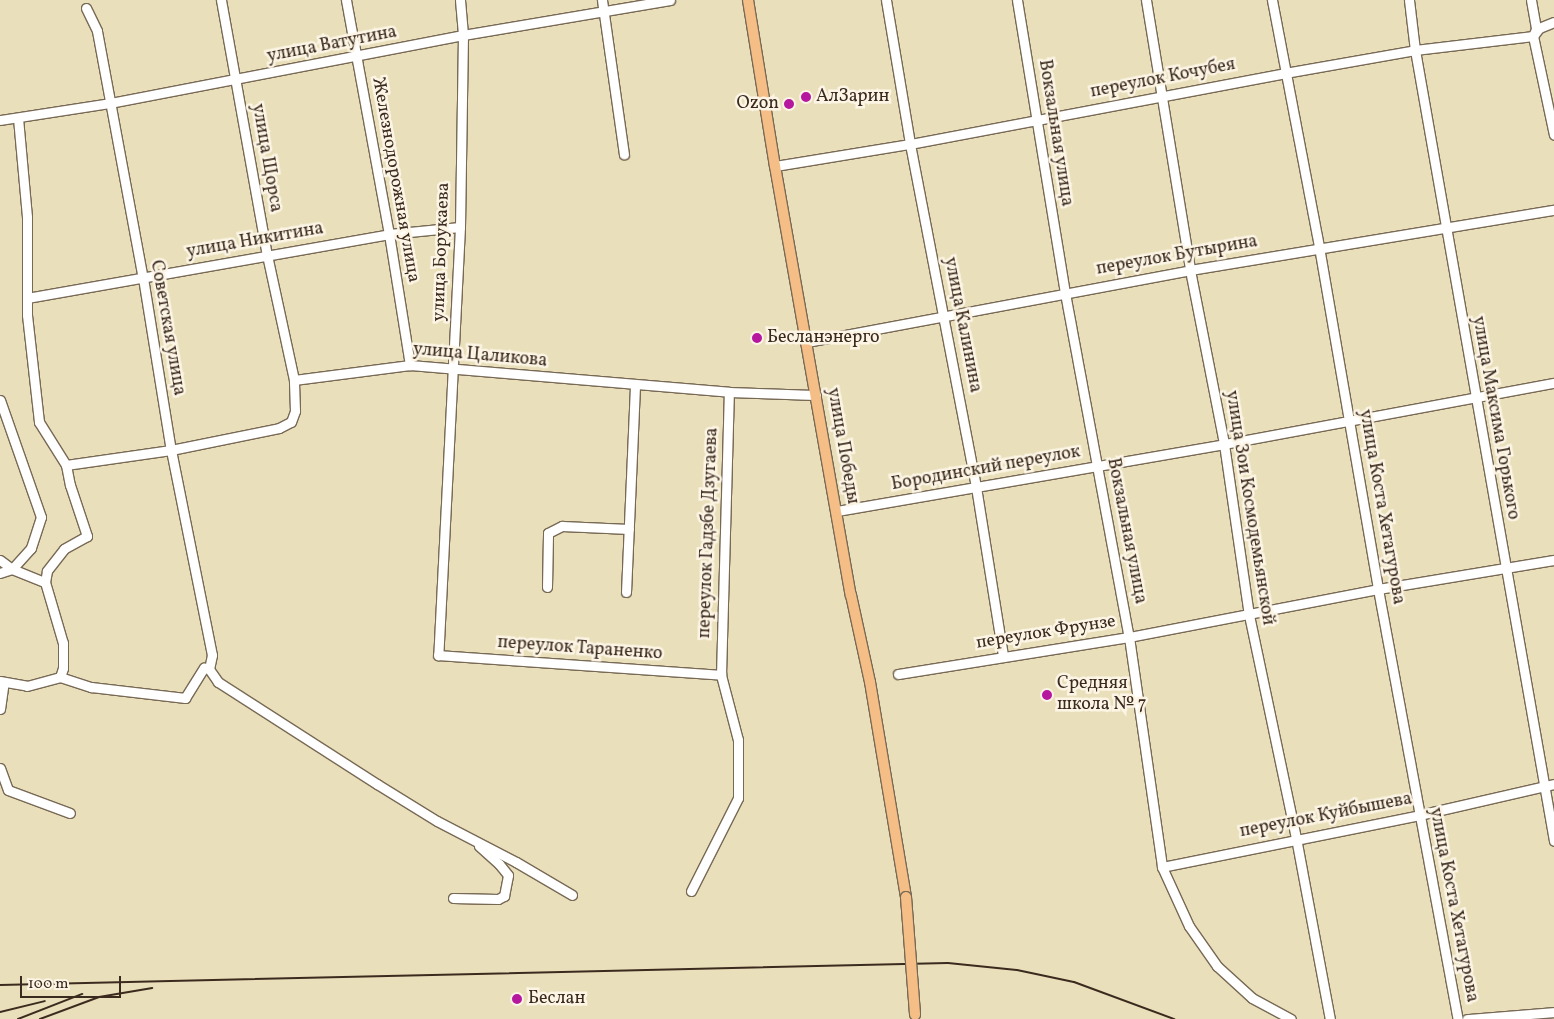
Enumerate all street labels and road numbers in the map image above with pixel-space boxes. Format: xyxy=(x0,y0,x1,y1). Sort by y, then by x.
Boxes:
street label: улица Ватутина xyxy=(265,22,399,68)
street label: переулок Кочубея xyxy=(1089,54,1237,104)
street label: Вокзальная улица xyxy=(1033,58,1077,208)
street label: Железнодорожная улица xyxy=(366,75,424,285)
street label: улица Щорса xyxy=(246,102,286,214)
street label: улица Борукаева xyxy=(429,182,455,322)
street label: улица Никитина xyxy=(185,218,325,264)
street label: переулок Бутырина xyxy=(1095,231,1259,281)
street label: улица Калинина xyxy=(938,255,986,395)
street label: Советская улица xyxy=(144,258,190,398)
street label: улица Максима Горького xyxy=(1466,315,1524,521)
street label: улица Цаликова xyxy=(412,339,548,373)
street label: улица Победы xyxy=(821,386,863,506)
street label: улица Зои Космодемьянской xyxy=(1220,389,1278,627)
street label: улица Коста Хетагурова xyxy=(1353,408,1409,606)
street label: переулок Гадзбе Дзугаева xyxy=(695,427,723,639)
street label: Бородинский переулок xyxy=(890,442,1082,496)
street label: Вокзальная улица xyxy=(1101,456,1151,606)
street label: переулок Фрунзе xyxy=(975,611,1117,655)
street label: переулок Тараненко xyxy=(496,632,664,666)
street label: переулок Куйбышева xyxy=(1238,789,1414,843)
street label: улица Коста Хетагурова xyxy=(1424,806,1482,1004)

